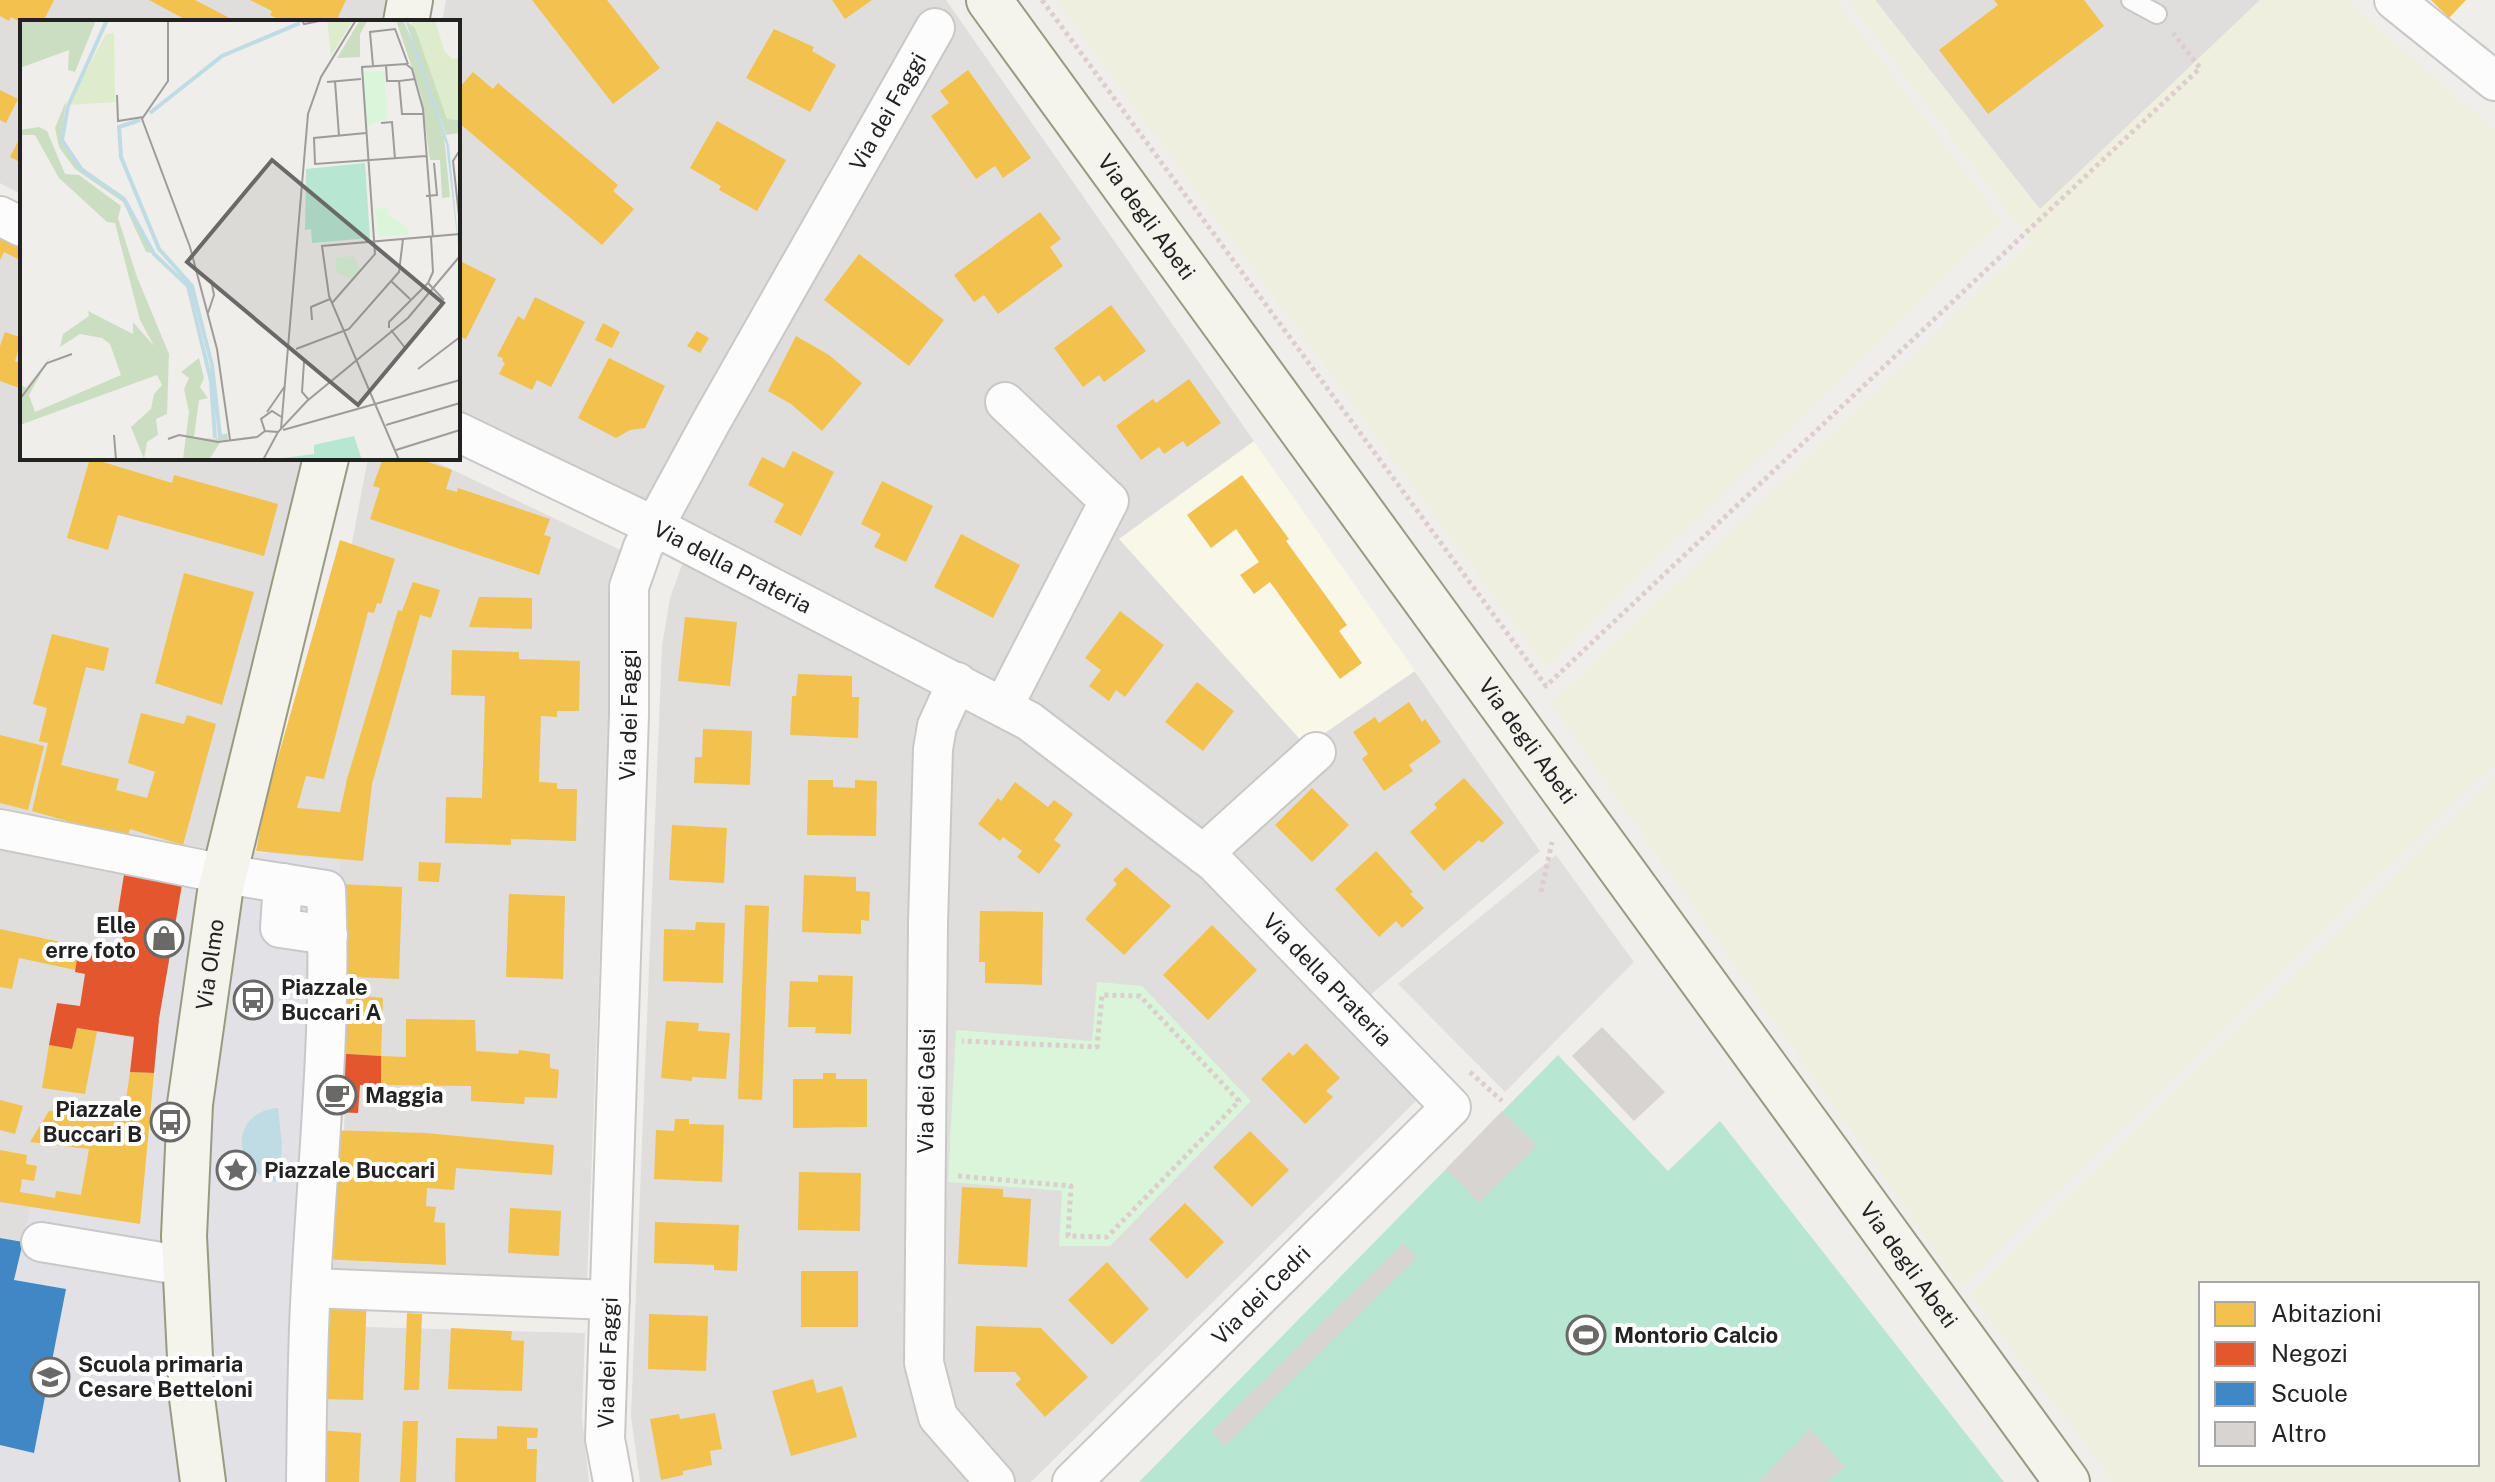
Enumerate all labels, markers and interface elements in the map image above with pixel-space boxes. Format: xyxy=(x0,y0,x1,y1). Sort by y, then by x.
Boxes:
inset map xyxy=(20,20,460,460)
street label: Via dei Faggi xyxy=(844,48,931,175)
street label: Via degli Abeti xyxy=(1092,149,1201,285)
street label: Via della Prateria xyxy=(649,515,816,619)
street label: Via dei Faggi xyxy=(614,649,642,781)
street label: Via degli Abeti xyxy=(1474,673,1582,809)
street label: Via della Prateria xyxy=(1258,908,1398,1051)
place label: Elle erre foto xyxy=(45,912,136,963)
shop icon: Elle erre foto xyxy=(143,917,185,959)
street label: Via Olmo xyxy=(190,917,229,1012)
place label: Piazzale Buccari A xyxy=(281,974,381,1025)
bus stop icon: Piazzale Buccari A xyxy=(232,979,274,1021)
street label: Via dei Gelsi xyxy=(912,1028,940,1154)
cafe icon: Maggia xyxy=(316,1074,358,1116)
place label: Maggia xyxy=(365,1082,443,1108)
place label: Piazzale Buccari B xyxy=(42,1096,142,1147)
bus stop icon: Piazzale Buccari B xyxy=(149,1101,191,1143)
place icon: Piazzale Buccari xyxy=(215,1149,257,1191)
place label: Piazzale Buccari xyxy=(264,1157,435,1183)
street label: Via degli Abeti xyxy=(1855,1197,1963,1333)
street label: Via dei Cedri xyxy=(1206,1240,1316,1350)
legend xyxy=(2199,1282,2479,1466)
street label: Via dei Faggi xyxy=(592,1297,623,1429)
text: Abitazioni xyxy=(2271,1299,2382,1327)
sports icon: Montorio Calcio xyxy=(1565,1314,1607,1356)
place label: Montorio Calcio xyxy=(1614,1322,1778,1348)
text: Negozi xyxy=(2271,1339,2348,1367)
place label: Scuola primaria Cesare Betteloni xyxy=(78,1351,253,1402)
school or university icon: Scuola primaria Cesare Betteloni xyxy=(29,1356,71,1398)
text: Scuole xyxy=(2271,1379,2348,1407)
text: Altro xyxy=(2271,1419,2327,1447)

